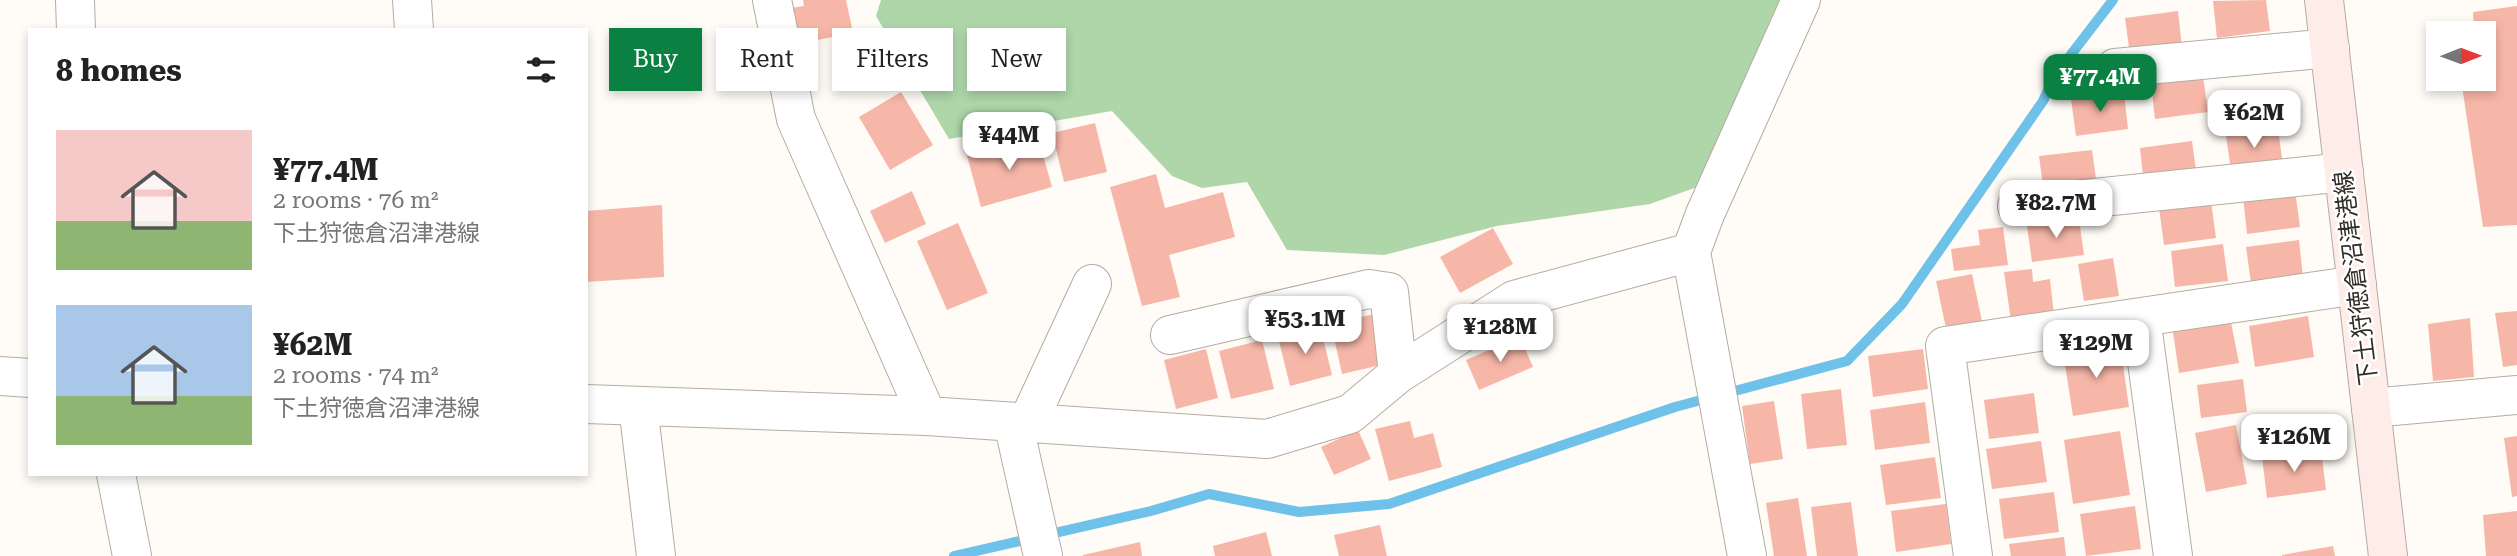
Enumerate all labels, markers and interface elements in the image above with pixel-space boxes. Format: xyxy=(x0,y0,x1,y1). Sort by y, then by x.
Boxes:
north arrow xyxy=(2426,21,2496,91)
map controls xyxy=(2426,21,2496,91)
chip: Buy xyxy=(609,28,702,91)
chip: Rent xyxy=(716,28,818,91)
chip: Filters xyxy=(832,28,953,91)
chip: New xyxy=(967,28,1066,91)
icon: filters xyxy=(522,51,560,89)
text: 8 homes xyxy=(56,53,182,88)
pin: ¥77.4M xyxy=(2043,54,2157,114)
text: ¥77.4M xyxy=(2060,63,2140,90)
pin: ¥62M xyxy=(2213,90,2295,150)
text: ¥62M xyxy=(2224,99,2284,126)
pin: ¥44M xyxy=(968,113,1050,172)
text: ¥44M xyxy=(979,121,1039,148)
text: ¥77.4M xyxy=(273,152,379,187)
icon: home xyxy=(112,158,196,242)
street label: 下土狩徳倉沼津港線 xyxy=(2329,169,2383,387)
pin: ¥82.7M xyxy=(1999,180,2113,240)
text: 2 rooms · 76 m² xyxy=(273,187,439,214)
text: ¥82.7M xyxy=(2016,189,2096,216)
text: 下土狩徳倉沼津港線 xyxy=(273,220,480,247)
pin: ¥53.1M xyxy=(1248,296,1362,356)
pin: ¥128M xyxy=(1451,304,1549,364)
text: ¥53.1M xyxy=(1265,305,1345,332)
text: ¥128M xyxy=(1463,313,1537,340)
pin: ¥129M xyxy=(2047,320,2145,380)
text: ¥62M xyxy=(273,327,352,362)
text: ¥129M xyxy=(2059,329,2133,356)
icon: home xyxy=(112,333,196,417)
text: 2 rooms · 74 m² xyxy=(273,362,439,389)
text: 下土狩徳倉沼津港線 xyxy=(273,395,480,422)
pin: ¥126M xyxy=(2245,414,2343,474)
text: ¥126M xyxy=(2257,423,2331,450)

